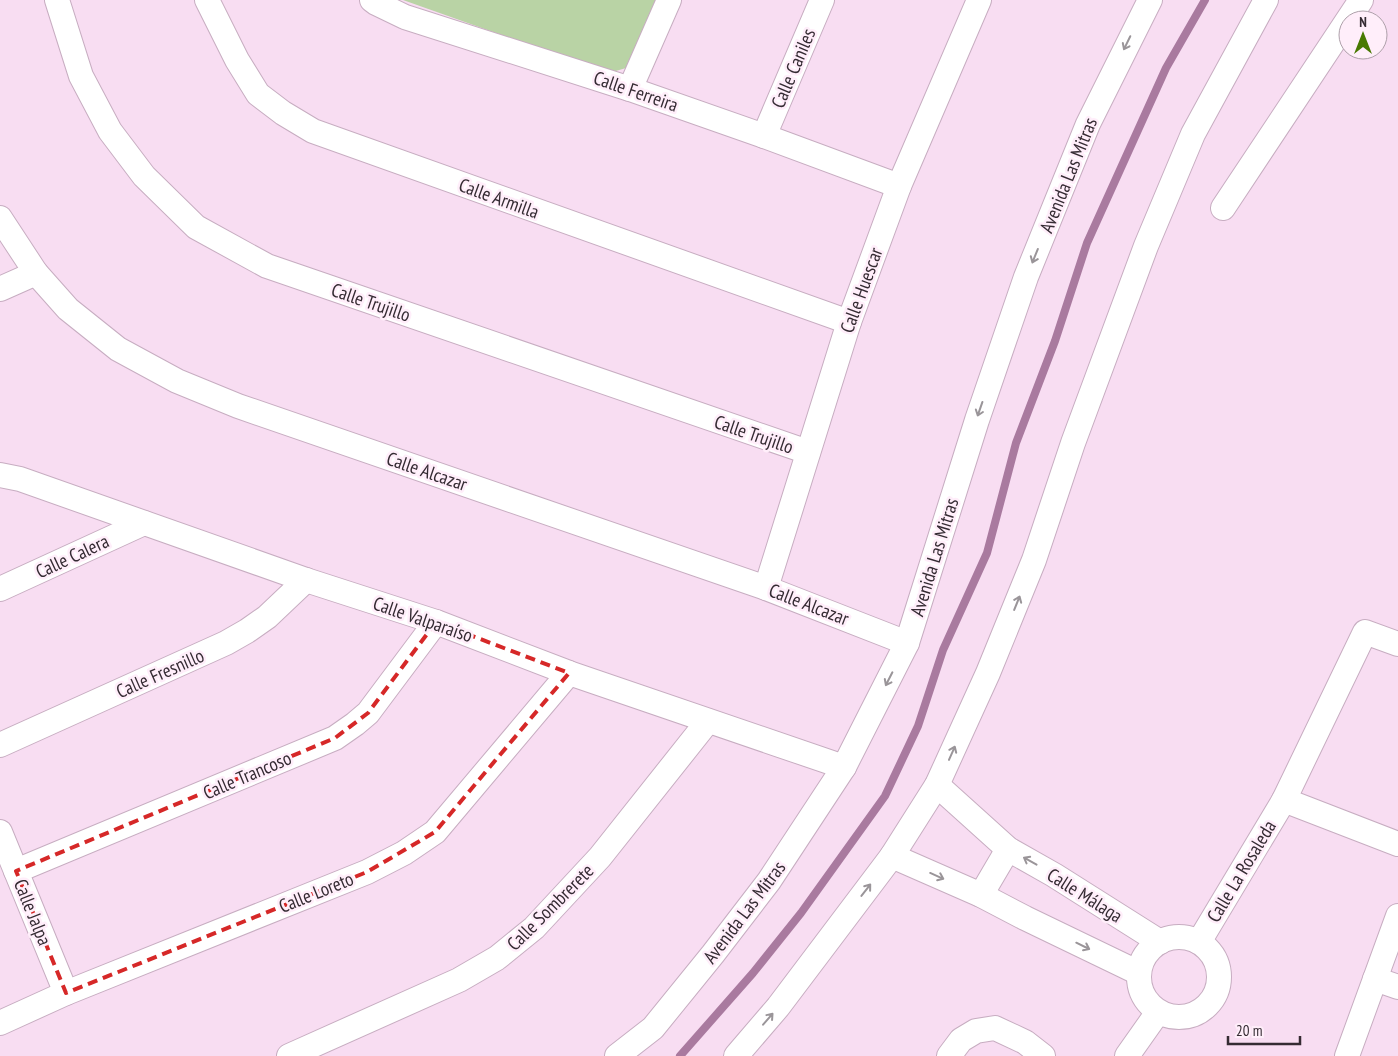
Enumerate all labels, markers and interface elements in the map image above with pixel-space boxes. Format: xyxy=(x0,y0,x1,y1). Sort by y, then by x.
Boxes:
north arrow xyxy=(1338,10,1388,60)
text: N xyxy=(1359,13,1367,31)
street label: Calle Caniles xyxy=(766,25,820,111)
one-way arrow xyxy=(1122,35,1132,50)
street label: Calle Ferreira xyxy=(591,65,681,117)
street label: Avenida Las Mitras xyxy=(1034,114,1102,236)
street label: Calle Armilla xyxy=(456,172,542,224)
street label: Calle Huescar xyxy=(834,243,888,336)
one-way arrow xyxy=(1030,248,1039,264)
street label: Calle Trujillo xyxy=(328,277,414,327)
one-way arrow xyxy=(975,401,985,417)
street label: Calle Trujillo xyxy=(711,409,797,459)
street label: Calle Alcazar xyxy=(384,446,471,496)
street label: Avenida Las Mitras xyxy=(905,495,963,619)
street label: Calle Calera xyxy=(32,529,112,583)
street label: Calle Alcazar xyxy=(766,578,853,630)
street label: Calle Valparaíso xyxy=(370,591,476,647)
one-way arrow xyxy=(1013,596,1022,611)
street label: Calle Fresnillo xyxy=(112,643,208,703)
one-way arrow xyxy=(884,671,893,686)
street label: Calle Trancoso xyxy=(199,746,295,804)
one-way arrow xyxy=(948,746,957,761)
street label: Calle La Rosaleda xyxy=(1201,816,1281,926)
street label: Avenida Las Mitras xyxy=(698,856,790,968)
one-way arrow xyxy=(1022,856,1037,866)
street label: Calle Sombrerete xyxy=(502,859,598,955)
street label: Calle Málaga xyxy=(1043,862,1127,928)
street label: Calle Loreto xyxy=(275,866,357,918)
one-way arrow xyxy=(929,871,944,881)
street label: Calle Jalpa xyxy=(9,875,57,949)
one-way arrow xyxy=(861,884,872,897)
one-way arrow xyxy=(1075,942,1090,952)
one-way arrow xyxy=(762,1013,773,1026)
scale bar xyxy=(1228,1014,1300,1046)
text: 20 m xyxy=(1236,1021,1262,1040)

